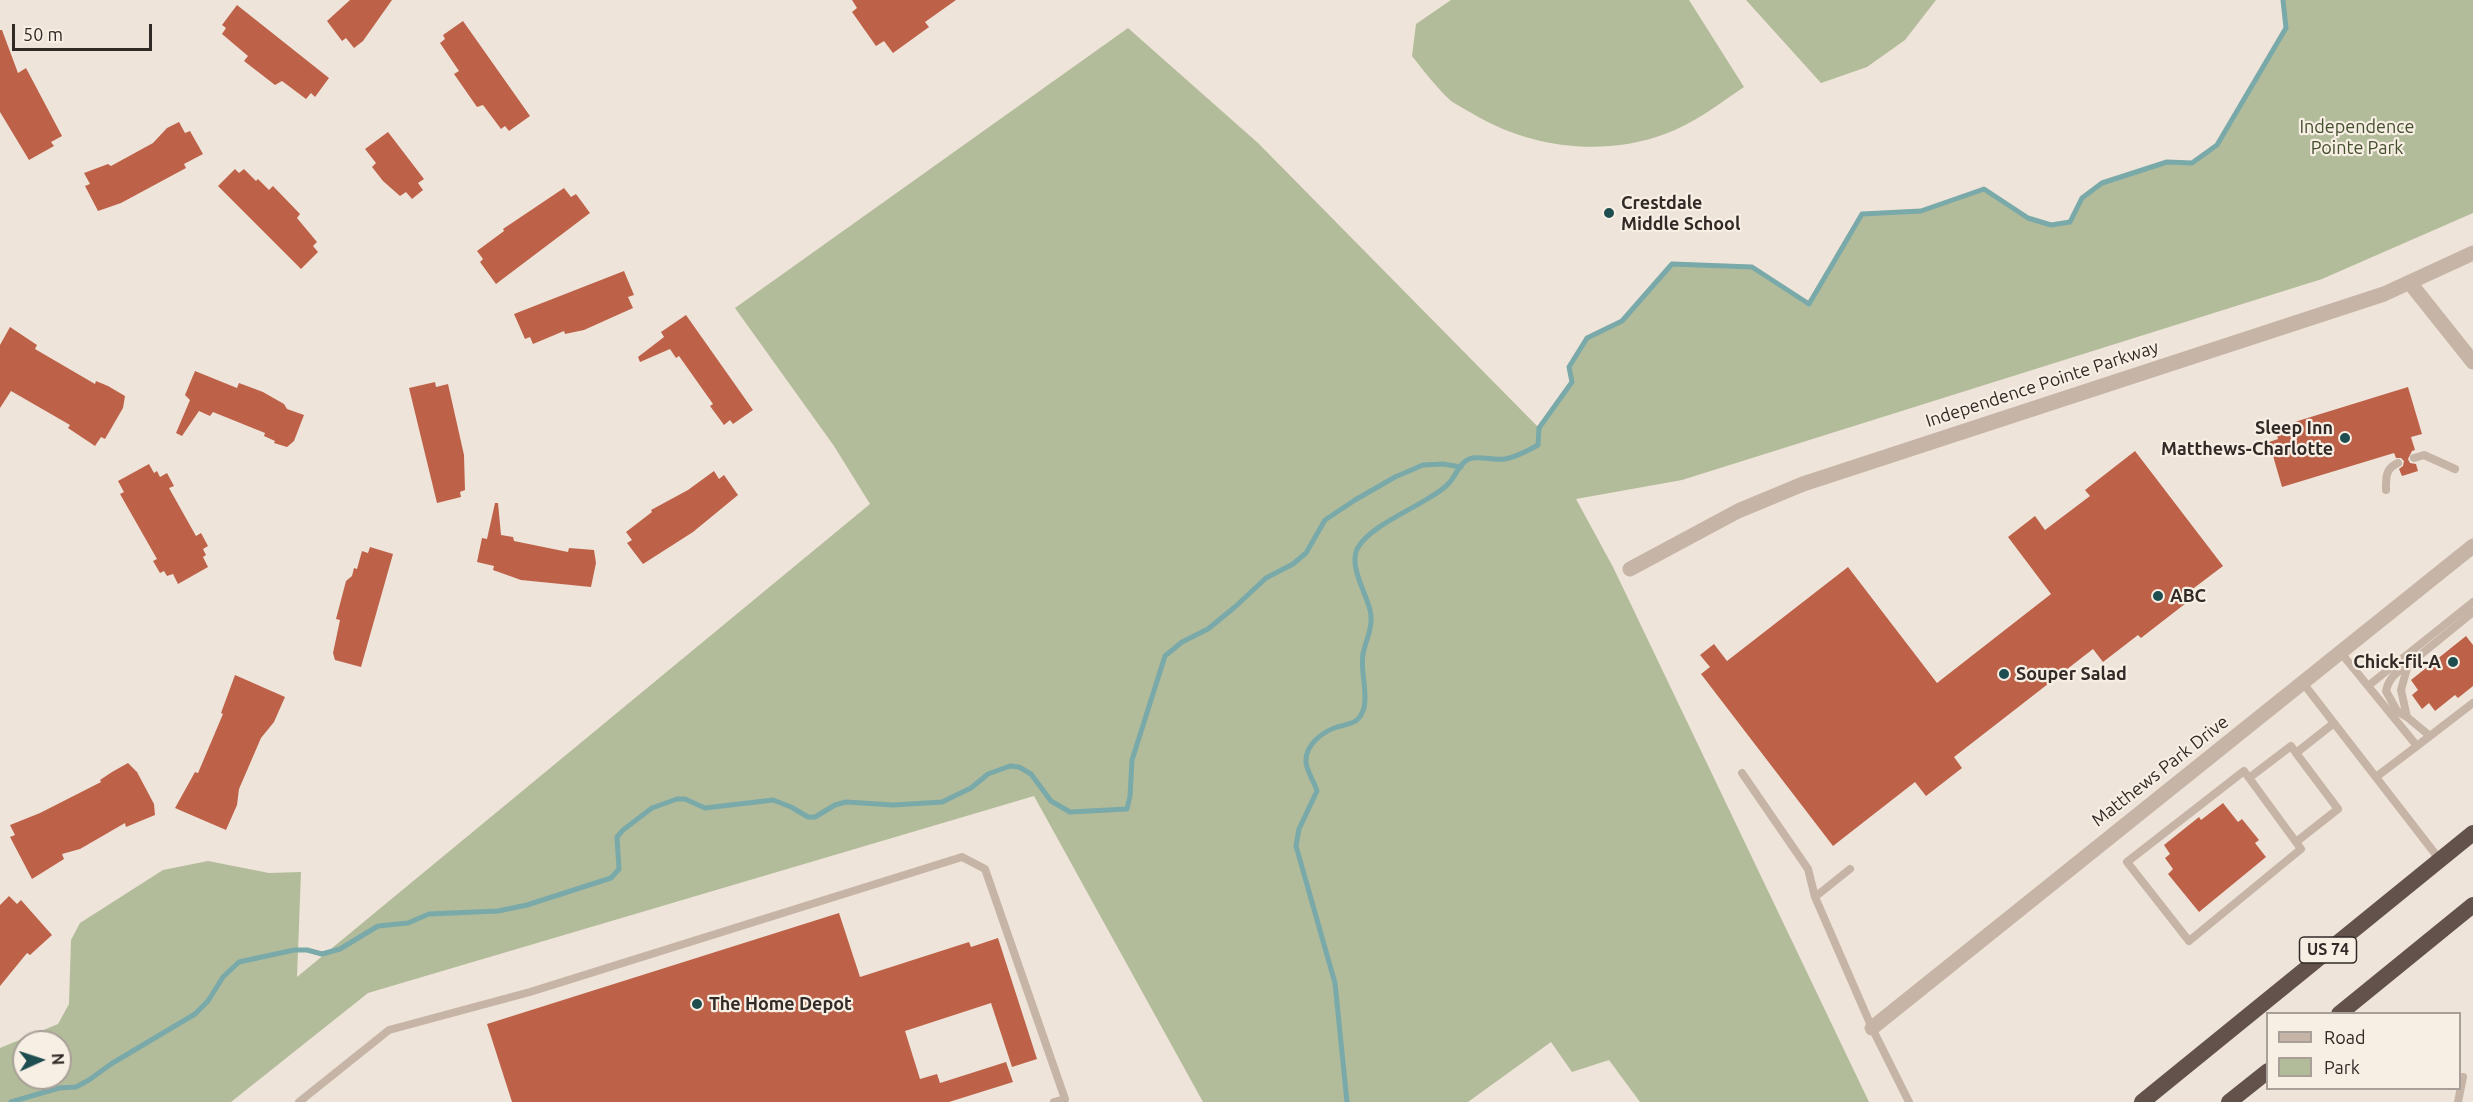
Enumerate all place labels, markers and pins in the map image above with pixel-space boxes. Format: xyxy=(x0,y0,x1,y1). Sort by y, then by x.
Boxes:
place label: Crestdale Middle School xyxy=(1621,192,1740,234)
marker: Crestdale Middle School xyxy=(1602,206,1616,220)
place label: Sleep Inn Matthews-Charlotte xyxy=(2161,417,2333,460)
marker: Sleep Inn Matthews-Charlotte xyxy=(2338,431,2352,445)
place label: ABC xyxy=(2170,585,2206,607)
marker: ABC xyxy=(2151,589,2165,603)
place label: Chick-fil-A xyxy=(2353,651,2441,673)
marker: Chick-fil-A xyxy=(2446,655,2460,669)
place label: Souper Salad xyxy=(2016,663,2127,685)
marker: Souper Salad xyxy=(1997,667,2011,681)
place label: The Home Depot xyxy=(709,993,852,1015)
marker: The Home Depot xyxy=(690,997,704,1011)

